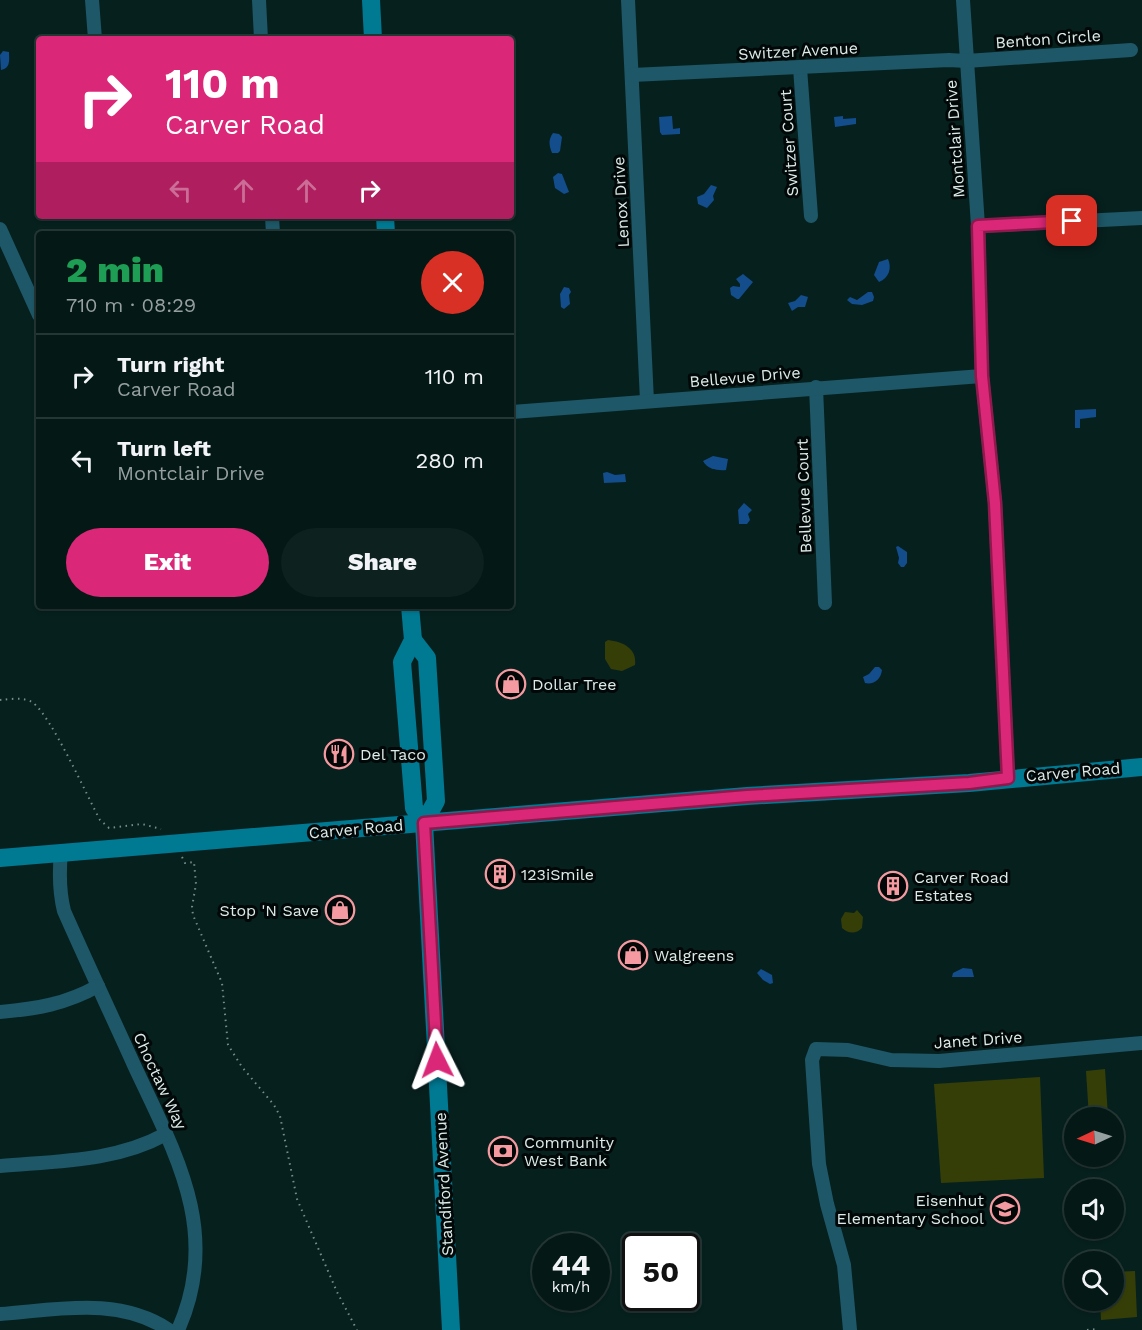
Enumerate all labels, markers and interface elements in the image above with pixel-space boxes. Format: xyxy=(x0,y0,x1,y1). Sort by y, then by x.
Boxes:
street label: Benton Circle xyxy=(995,26,1101,52)
street label: Switzer Avenue xyxy=(738,38,858,64)
text: 110 m xyxy=(165,59,280,108)
icon: right xyxy=(66,60,144,138)
street label: Montclair Drive xyxy=(941,79,969,199)
street label: Switzer Court xyxy=(776,89,802,197)
text: Carver Road xyxy=(165,109,325,141)
street label: Lenox Drive xyxy=(609,156,633,248)
icon: left xyxy=(164,174,197,207)
icon: ahead xyxy=(227,174,260,207)
icon: ahead xyxy=(290,174,323,207)
icon: right xyxy=(353,174,386,207)
pin xyxy=(1046,195,1097,246)
icon: arrive xyxy=(1055,204,1088,237)
text: 2 min xyxy=(66,249,164,291)
button: close xyxy=(421,251,484,314)
text: 710 m · 08:29 xyxy=(66,293,196,317)
text: Turn right xyxy=(117,352,224,377)
icon: right xyxy=(66,360,99,393)
street label: Bellevue Drive xyxy=(689,363,801,391)
text: 110 m xyxy=(425,364,484,389)
text: Carver Road xyxy=(117,377,235,401)
text: Turn left xyxy=(117,436,211,461)
street label: Bellevue Court xyxy=(792,438,815,554)
icon: left xyxy=(66,444,99,477)
text: 280 m xyxy=(415,448,484,473)
text: Montclair Drive xyxy=(117,461,265,485)
button: Exit xyxy=(66,528,269,597)
button: Share xyxy=(281,528,484,597)
shop icon: Dollar Tree xyxy=(495,668,527,700)
place label: Dollar Tree xyxy=(532,675,616,694)
restaurant icon: Del Taco xyxy=(323,738,355,770)
place label: Del Taco xyxy=(360,745,426,764)
street label: Carver Road xyxy=(1025,758,1121,786)
street label: Carver Road xyxy=(308,815,404,843)
building icon: 123iSmile xyxy=(484,858,516,890)
place label: 123iSmile xyxy=(521,865,594,884)
place label: Carver Road Estates xyxy=(914,868,1009,905)
building icon: Carver Road Estates xyxy=(877,870,909,902)
shop icon: Stop 'N Save xyxy=(324,894,356,926)
place label: Stop 'N Save xyxy=(220,901,319,920)
shop icon: Walgreens xyxy=(617,939,649,971)
place label: Walgreens xyxy=(654,946,734,965)
street label: Janet Drive xyxy=(933,1027,1023,1053)
position arrow xyxy=(405,1028,469,1092)
street label: Choctaw Way xyxy=(129,1030,191,1133)
north arrow xyxy=(1064,1107,1124,1167)
map controls xyxy=(1064,1107,1124,1311)
street label: Standiford Avenue xyxy=(431,1112,457,1256)
place label: Community West Bank xyxy=(524,1133,615,1170)
bank icon: Community West Bank xyxy=(487,1135,519,1167)
button: sound xyxy=(1064,1179,1124,1239)
place label: Eisenhut Elementary School xyxy=(837,1191,984,1228)
school or university icon: Eisenhut Elementary School xyxy=(989,1193,1021,1225)
speed limit sign: 50 xyxy=(622,1233,700,1311)
text: 44 xyxy=(552,1247,590,1282)
button: search xyxy=(1064,1251,1124,1311)
text: km/h xyxy=(552,1278,590,1296)

